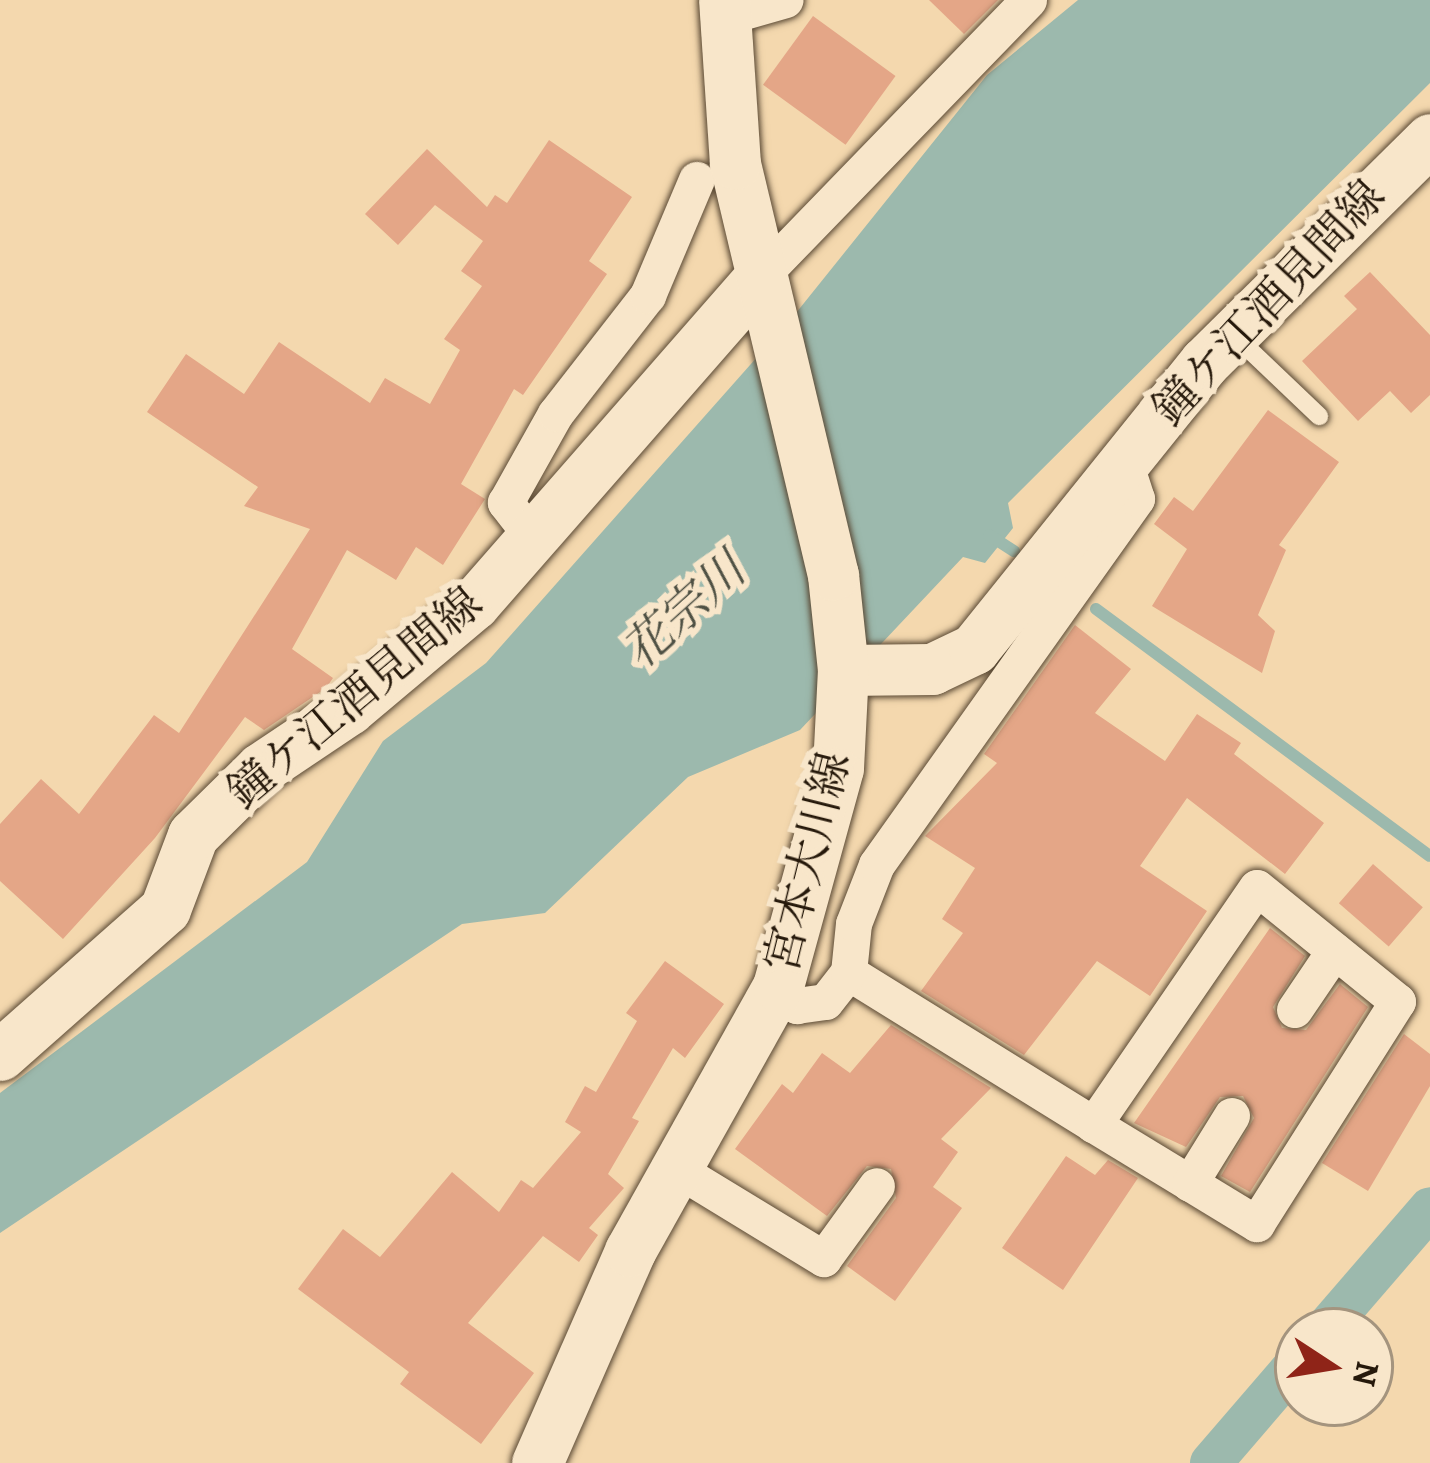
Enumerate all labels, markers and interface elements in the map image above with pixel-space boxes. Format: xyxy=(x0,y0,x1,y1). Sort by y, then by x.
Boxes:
street label: 鐘ケ江酒見間線 xyxy=(1142,169,1396,437)
water label: 花宗川 xyxy=(611,541,757,681)
street label: 鐘ケ江酒見間線 xyxy=(217,576,493,820)
street label: 宮本大川線 xyxy=(755,746,861,978)
north arrow xyxy=(1274,1307,1394,1427)
text: N xyxy=(1342,1358,1391,1390)

